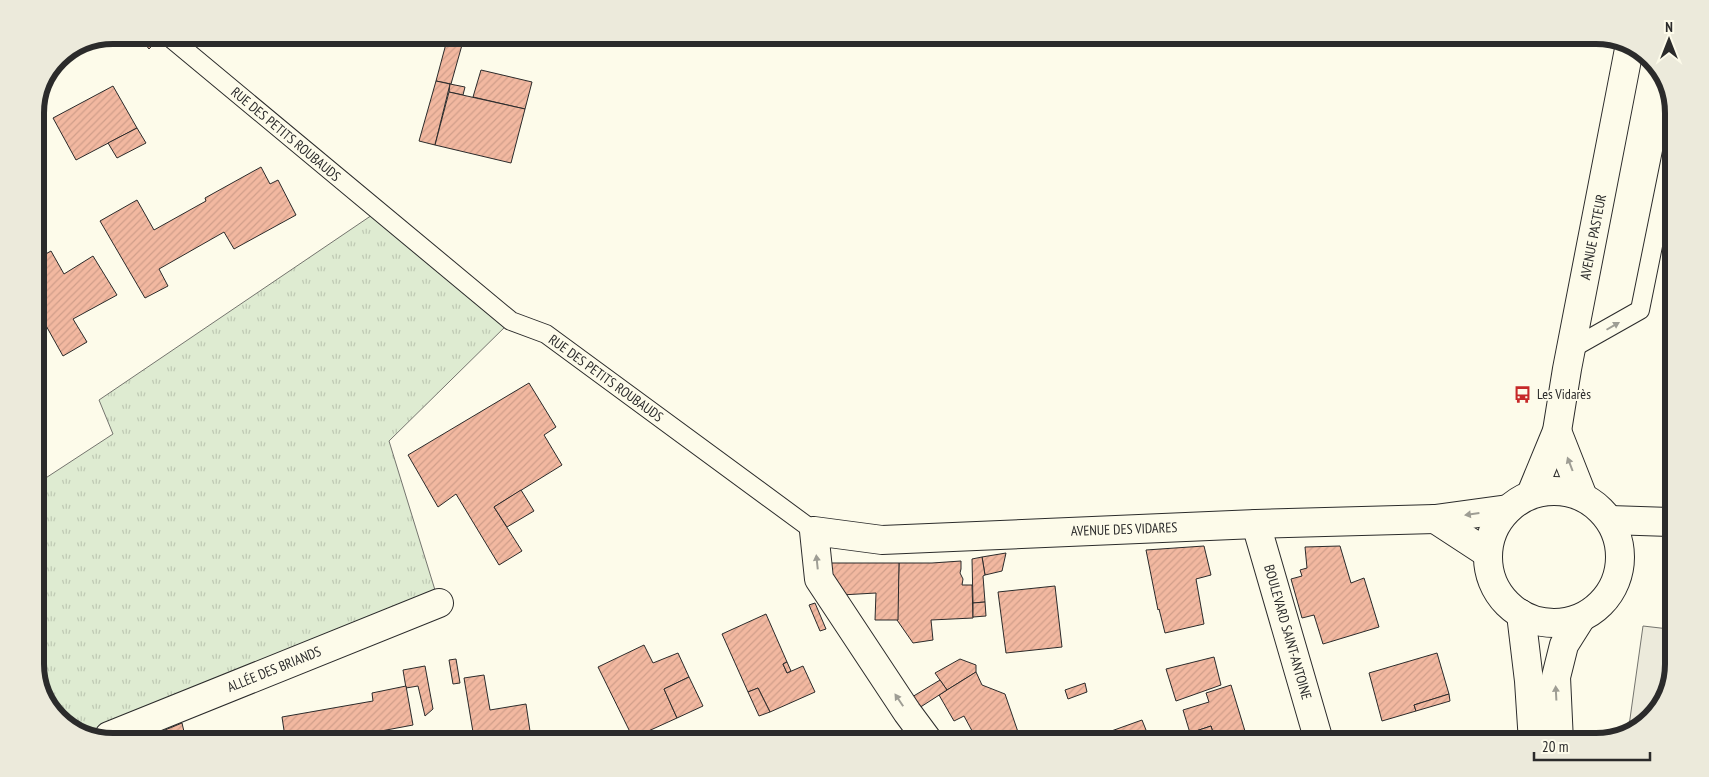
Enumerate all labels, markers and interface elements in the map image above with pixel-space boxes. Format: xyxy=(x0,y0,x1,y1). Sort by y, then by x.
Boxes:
north arrow xyxy=(1644,15,1694,65)
text: N xyxy=(1665,18,1673,36)
street label: RUE DES PETITS ROUBAUDS xyxy=(228,83,344,185)
street label: AVENUE PASTEUR xyxy=(1576,192,1610,281)
one-way arrow xyxy=(1607,321,1620,330)
street label: RUE DES PETITS ROUBAUDS xyxy=(545,330,667,426)
bus stop icon: Les Vidarès xyxy=(1513,384,1533,404)
place label: Les Vidarès xyxy=(1537,385,1591,403)
one-way arrow xyxy=(1566,456,1574,471)
one-way arrow xyxy=(1463,510,1479,518)
street label: AVENUE DES VIDARES xyxy=(1070,518,1178,540)
one-way arrow xyxy=(813,553,821,569)
street label: BOULEVARD SAINT-ANTOINE xyxy=(1260,562,1316,702)
street label: ALLÉE DES BRIANDS xyxy=(224,642,324,696)
one-way arrow xyxy=(1552,685,1560,701)
one-way arrow xyxy=(894,693,904,706)
scale bar xyxy=(1534,730,1650,762)
text: 20 m xyxy=(1542,737,1568,756)

